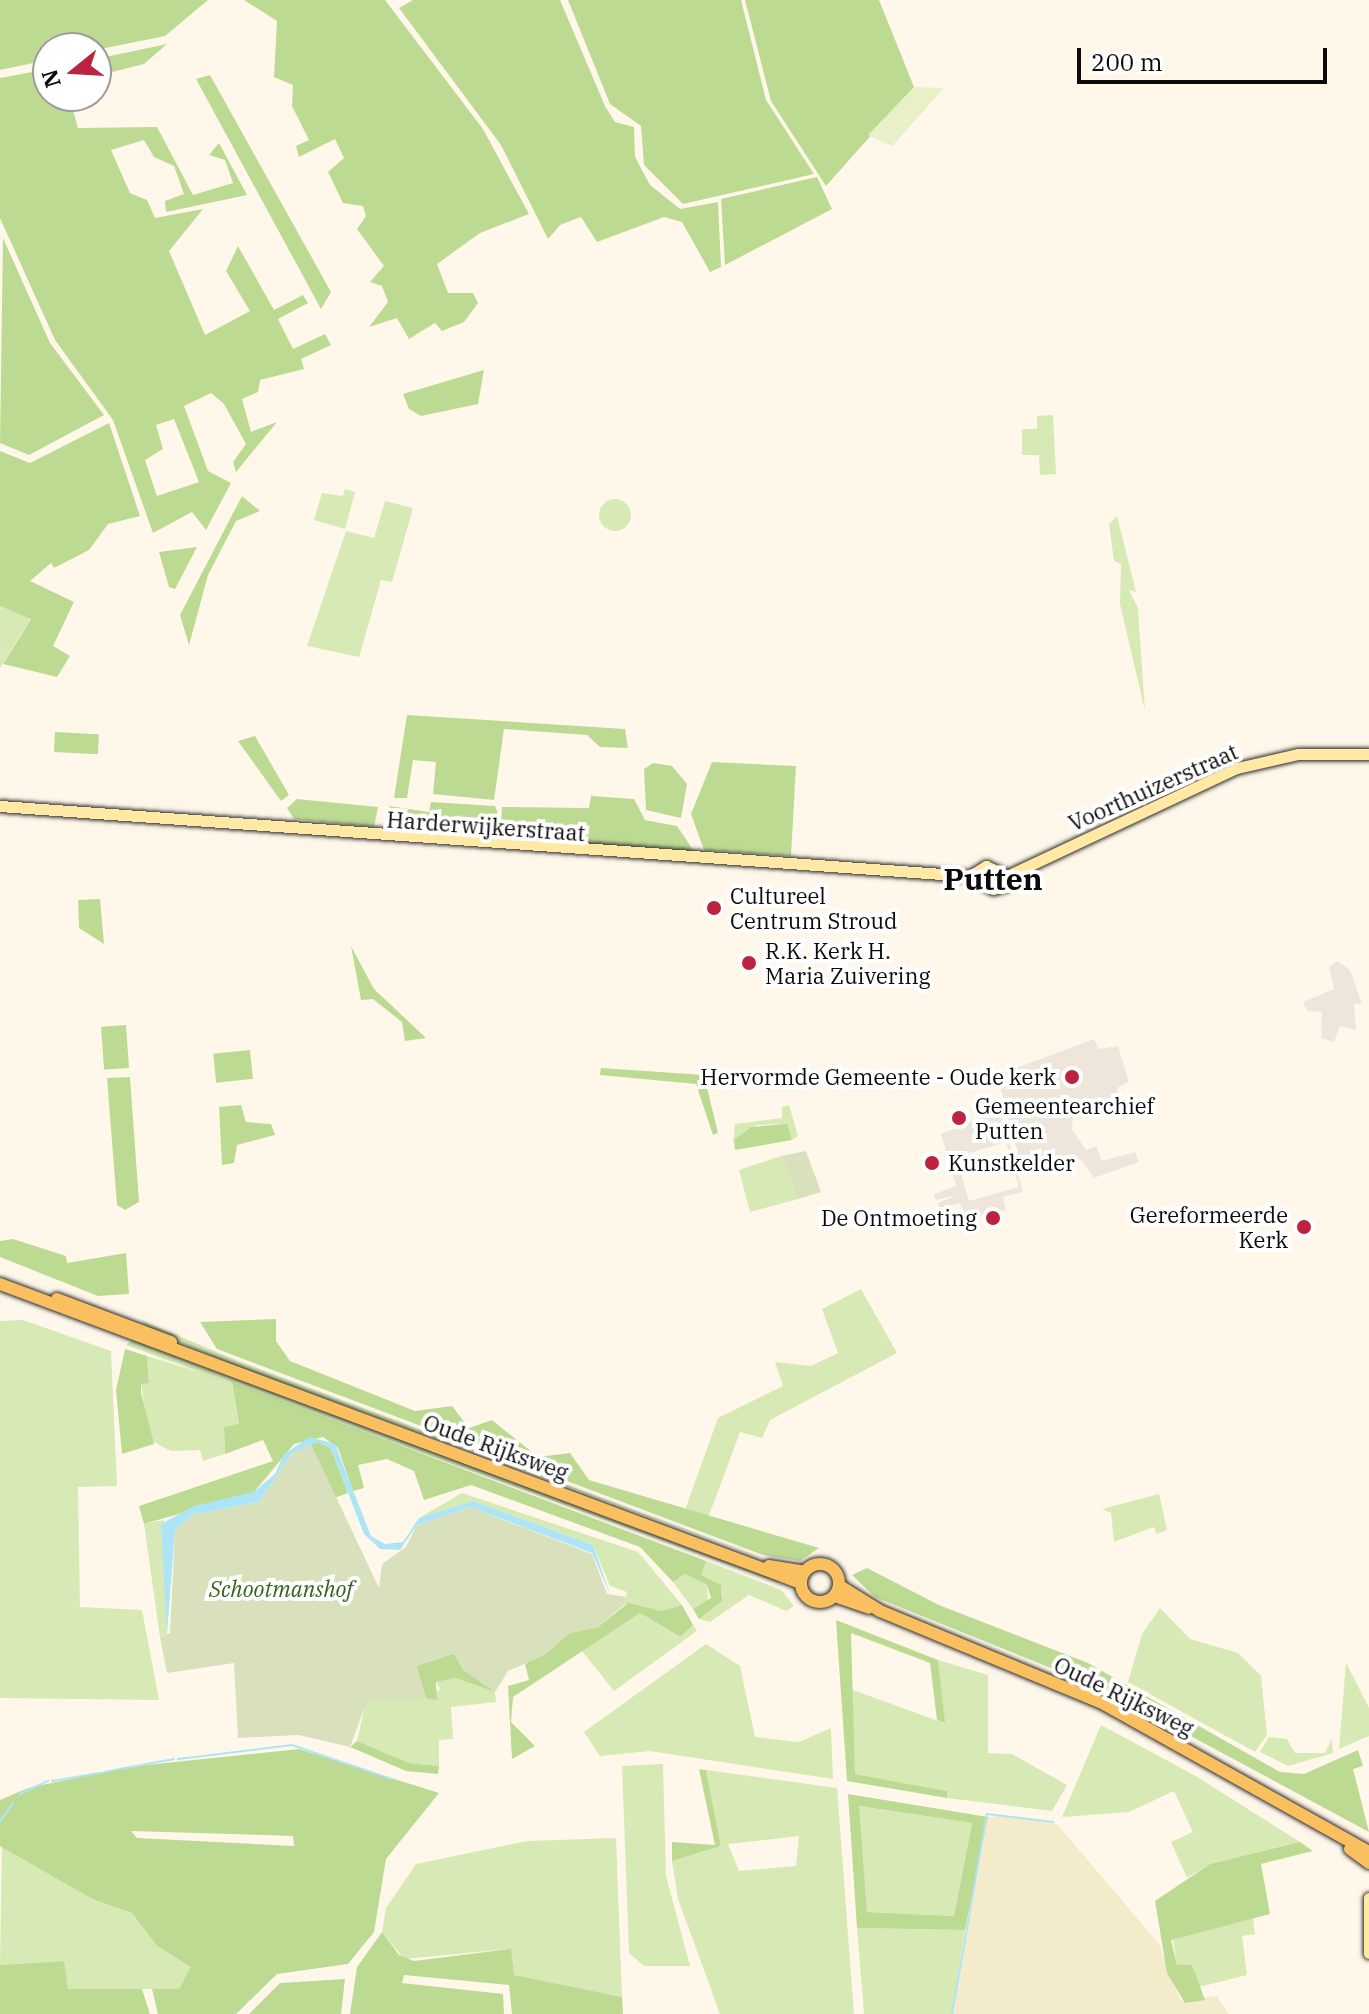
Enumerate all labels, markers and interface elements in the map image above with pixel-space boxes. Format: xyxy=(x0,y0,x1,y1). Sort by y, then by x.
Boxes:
north arrow xyxy=(32,32,112,112)
scale bar xyxy=(1081,32,1331,82)
text: 200 m xyxy=(1091,46,1163,78)
text: N xyxy=(34,66,67,92)
street label: Voorthuizerstraat xyxy=(1064,738,1242,836)
street label: Harderwijkerstraat xyxy=(386,806,586,846)
district label: Putten xyxy=(943,861,1043,897)
place label: Cultureel Centrum Stroud xyxy=(730,882,897,934)
marker: Cultureel Centrum Stroud xyxy=(705,899,723,917)
place label: R.K. Kerk H. Maria Zuivering xyxy=(765,937,930,988)
marker: R.K. Kerk H. Maria Zuivering xyxy=(740,954,758,972)
place label: Hervormde Gemeente - Oude kerk xyxy=(700,1064,1056,1090)
marker: Hervormde Gemeente - Oude kerk xyxy=(1063,1068,1081,1086)
place label: Gemeentearchief Putten xyxy=(975,1092,1154,1144)
marker: Gemeentearchief Putten xyxy=(950,1109,968,1127)
place label: Kunstkelder xyxy=(948,1150,1075,1176)
marker: Kunstkelder xyxy=(923,1154,941,1172)
place label: Gereformeerde Kerk xyxy=(1130,1201,1288,1252)
place label: De Ontmoeting xyxy=(821,1205,977,1231)
marker: De Ontmoeting xyxy=(984,1209,1002,1227)
marker: Gereformeerde Kerk xyxy=(1295,1218,1313,1236)
street label: Oude Rijksweg xyxy=(420,1409,572,1485)
park label: Schootmanshof xyxy=(209,1576,353,1602)
street label: Oude Rijksweg xyxy=(1050,1651,1198,1741)

